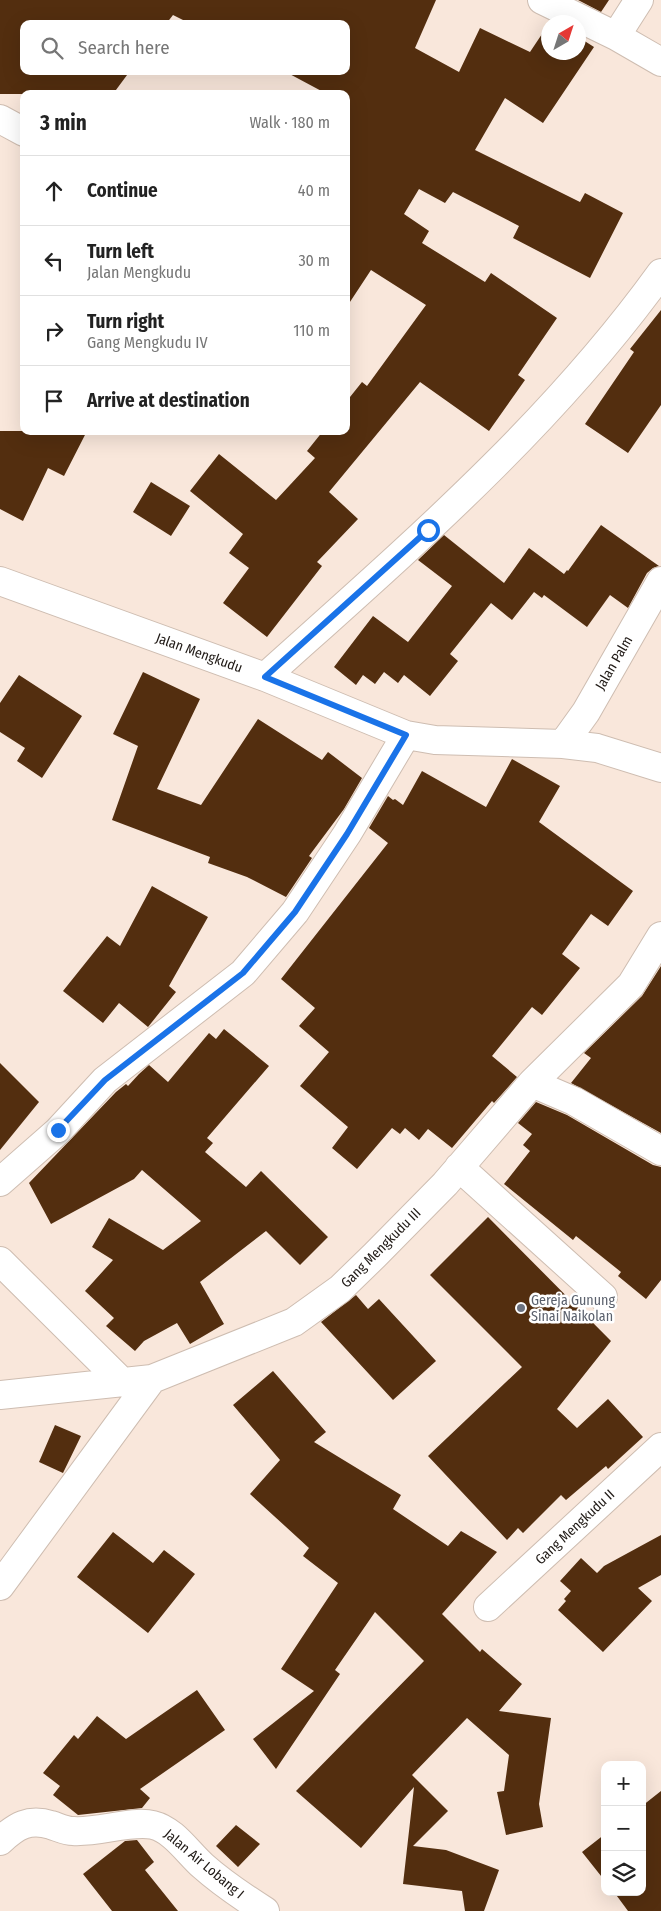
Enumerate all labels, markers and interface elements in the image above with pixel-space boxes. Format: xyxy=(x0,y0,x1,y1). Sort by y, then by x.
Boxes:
north arrow xyxy=(541,15,586,60)
search box xyxy=(20,20,350,75)
icon: search xyxy=(38,34,66,62)
text: Search here xyxy=(78,36,170,59)
text: 3 min xyxy=(40,110,87,136)
text: Walk · 180 m xyxy=(250,113,330,132)
icon: ahead xyxy=(40,177,68,205)
text: Continue xyxy=(87,179,158,202)
text: 40 m xyxy=(298,181,330,200)
text: Turn left xyxy=(87,240,154,263)
icon: left xyxy=(40,247,68,275)
text: 30 m xyxy=(298,251,330,270)
text: Jalan Mengkudu xyxy=(87,263,191,282)
text: Turn right xyxy=(87,310,164,333)
icon: right xyxy=(40,317,68,345)
text: 110 m xyxy=(293,321,330,340)
text: Gang Mengkudu IV xyxy=(87,333,208,352)
icon: arrive xyxy=(40,387,68,415)
text: Arrive at destination xyxy=(87,389,250,412)
route start xyxy=(417,519,440,542)
street label: Jalan Mengkudu xyxy=(153,629,245,677)
street label: Jalan Palm xyxy=(592,633,636,693)
route end xyxy=(47,1119,70,1142)
street label: Gang Mengkudu III xyxy=(338,1205,424,1291)
place label: Gereja Gunung Sinai Naikolan xyxy=(531,1292,615,1325)
marker: Gereja Gunung Sinai Naikolan xyxy=(515,1302,527,1314)
street label: Gang Mengkudu II xyxy=(532,1486,618,1568)
map controls xyxy=(601,1761,646,1896)
button: + xyxy=(601,1761,646,1806)
button: − xyxy=(601,1806,646,1851)
street label: Jalan Air Lobang I xyxy=(161,1826,247,1902)
button: layers xyxy=(601,1851,646,1896)

